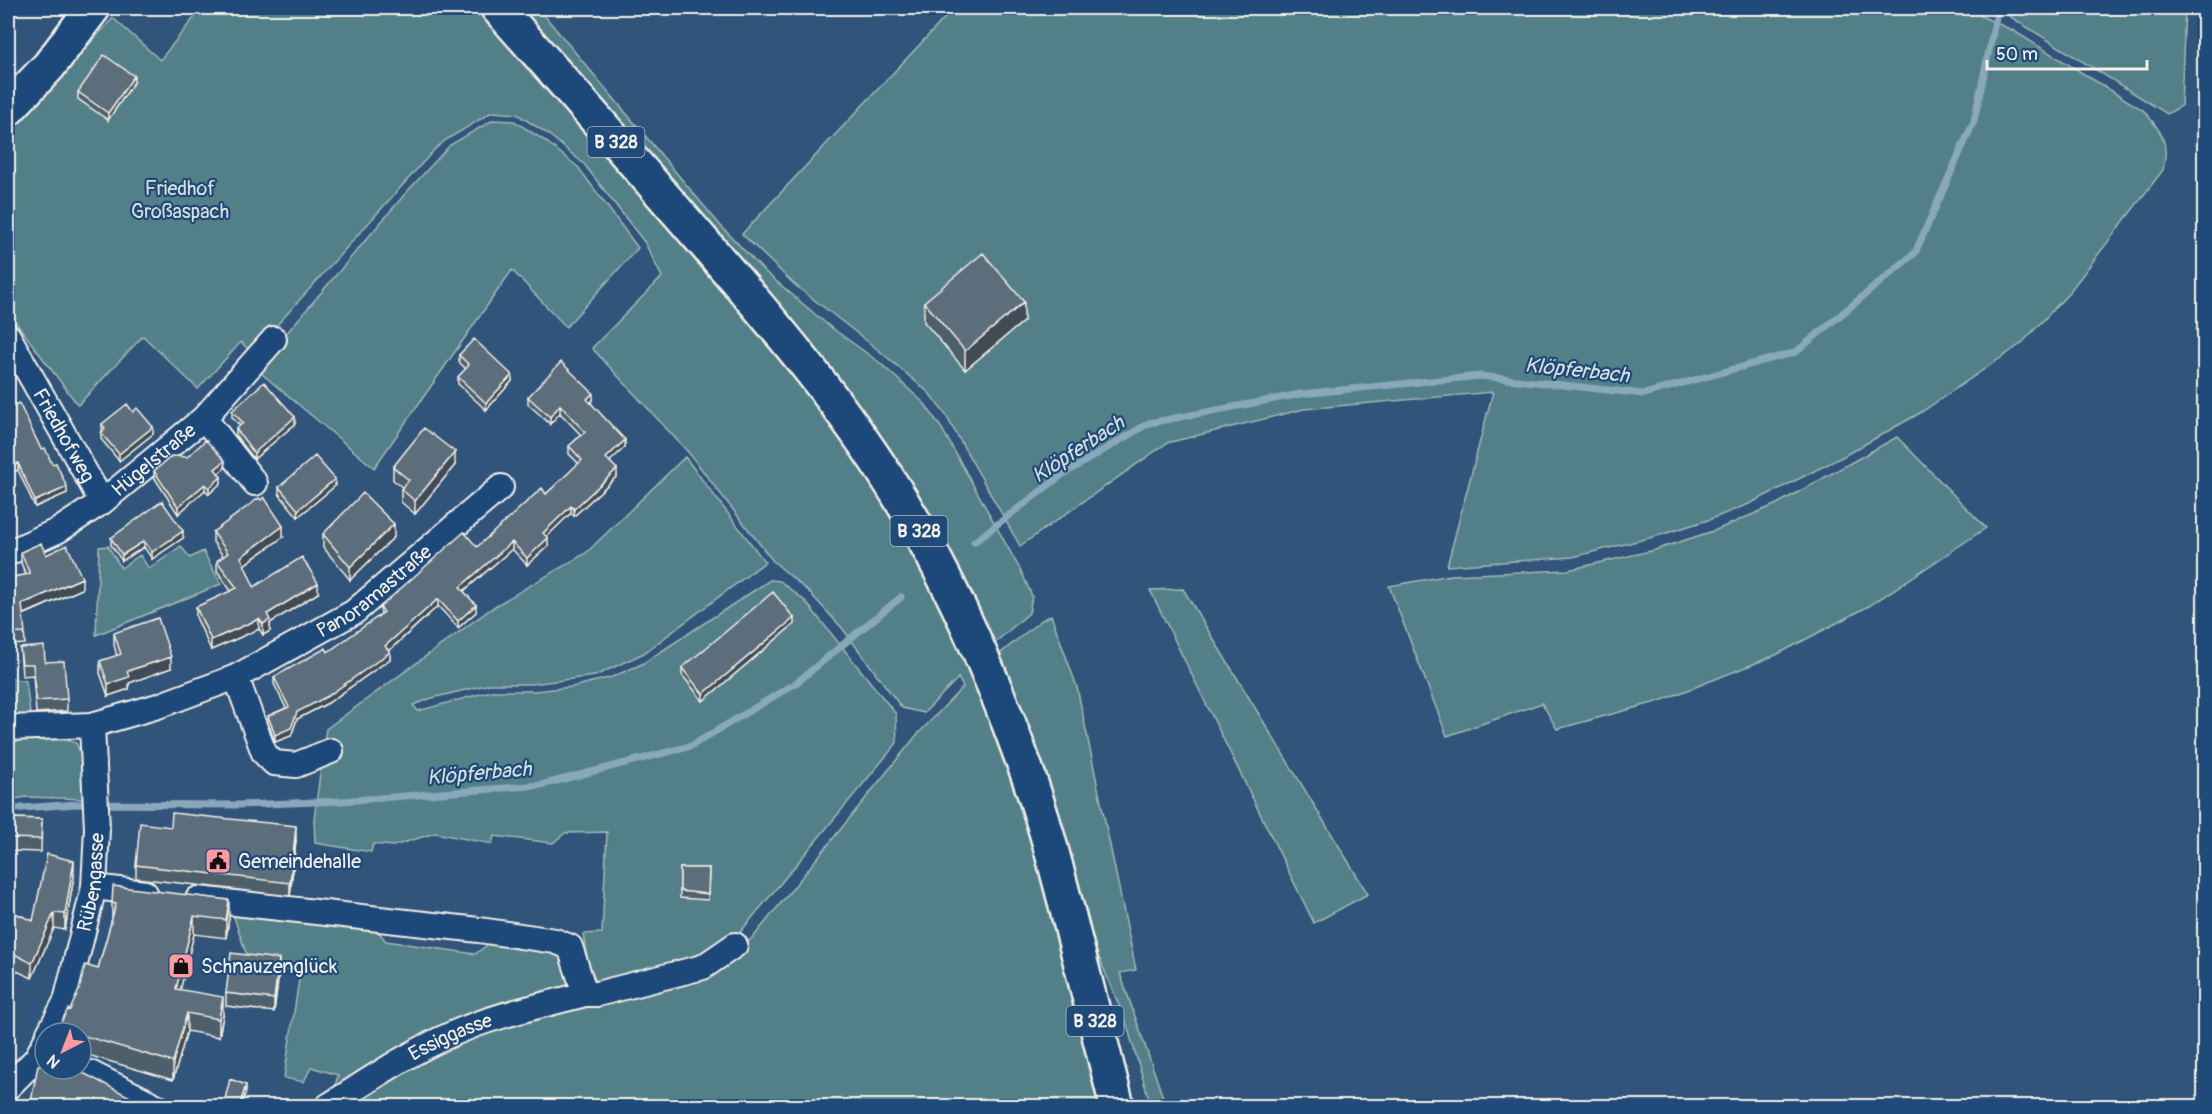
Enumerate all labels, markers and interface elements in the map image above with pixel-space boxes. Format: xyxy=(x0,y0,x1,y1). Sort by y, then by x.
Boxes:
scale bar xyxy=(1987,33,2148,71)
text: 50 m xyxy=(1996,43,2038,66)
road number: B 328 xyxy=(588,127,644,157)
park label: Friedhof Großaspach xyxy=(131,176,229,224)
water label: Klöpferbach xyxy=(1523,352,1632,390)
street label: Friedhofweg xyxy=(27,384,100,487)
water label: Klöpferbach xyxy=(1027,409,1131,489)
street label: Hügelstraße xyxy=(107,418,201,502)
road number: B 328 xyxy=(890,516,948,546)
street label: Panoramastraße xyxy=(312,539,437,643)
water label: Klöpferbach xyxy=(426,755,534,792)
street label: Rübengasse xyxy=(71,832,110,934)
public building icon: Gemeindehalle xyxy=(203,846,233,876)
place label: Gemeindehalle xyxy=(238,849,361,874)
shop icon: Schnauzenglück xyxy=(166,951,196,981)
place label: Schnauzenglück xyxy=(201,954,338,979)
road number: B 328 xyxy=(1066,1006,1124,1036)
street label: Essiggasse xyxy=(404,1008,495,1066)
north arrow xyxy=(33,1021,93,1081)
text: N xyxy=(43,1050,64,1072)

